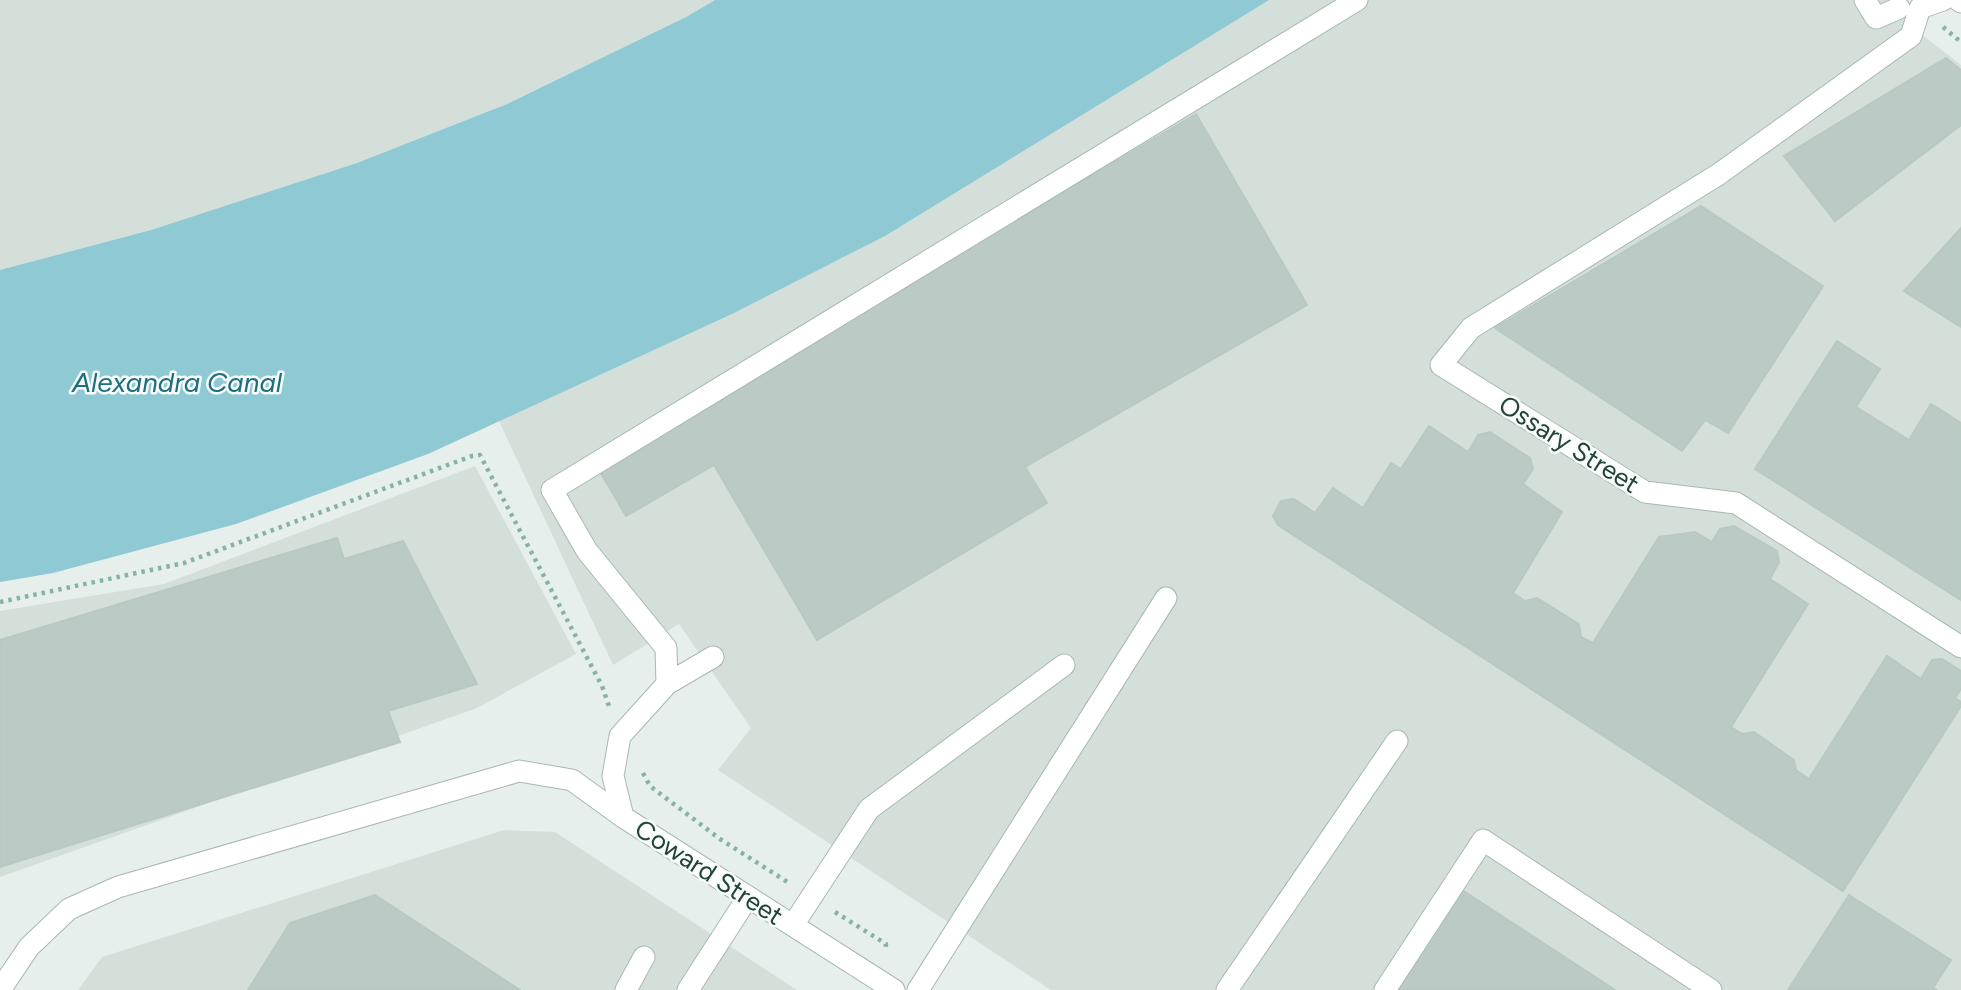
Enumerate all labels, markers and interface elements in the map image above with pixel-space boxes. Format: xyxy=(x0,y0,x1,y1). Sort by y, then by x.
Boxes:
water label: Alexandra Canal xyxy=(71,365,283,399)
street label: Ossary Street xyxy=(1493,388,1645,500)
street label: Coward Street xyxy=(629,812,789,932)

